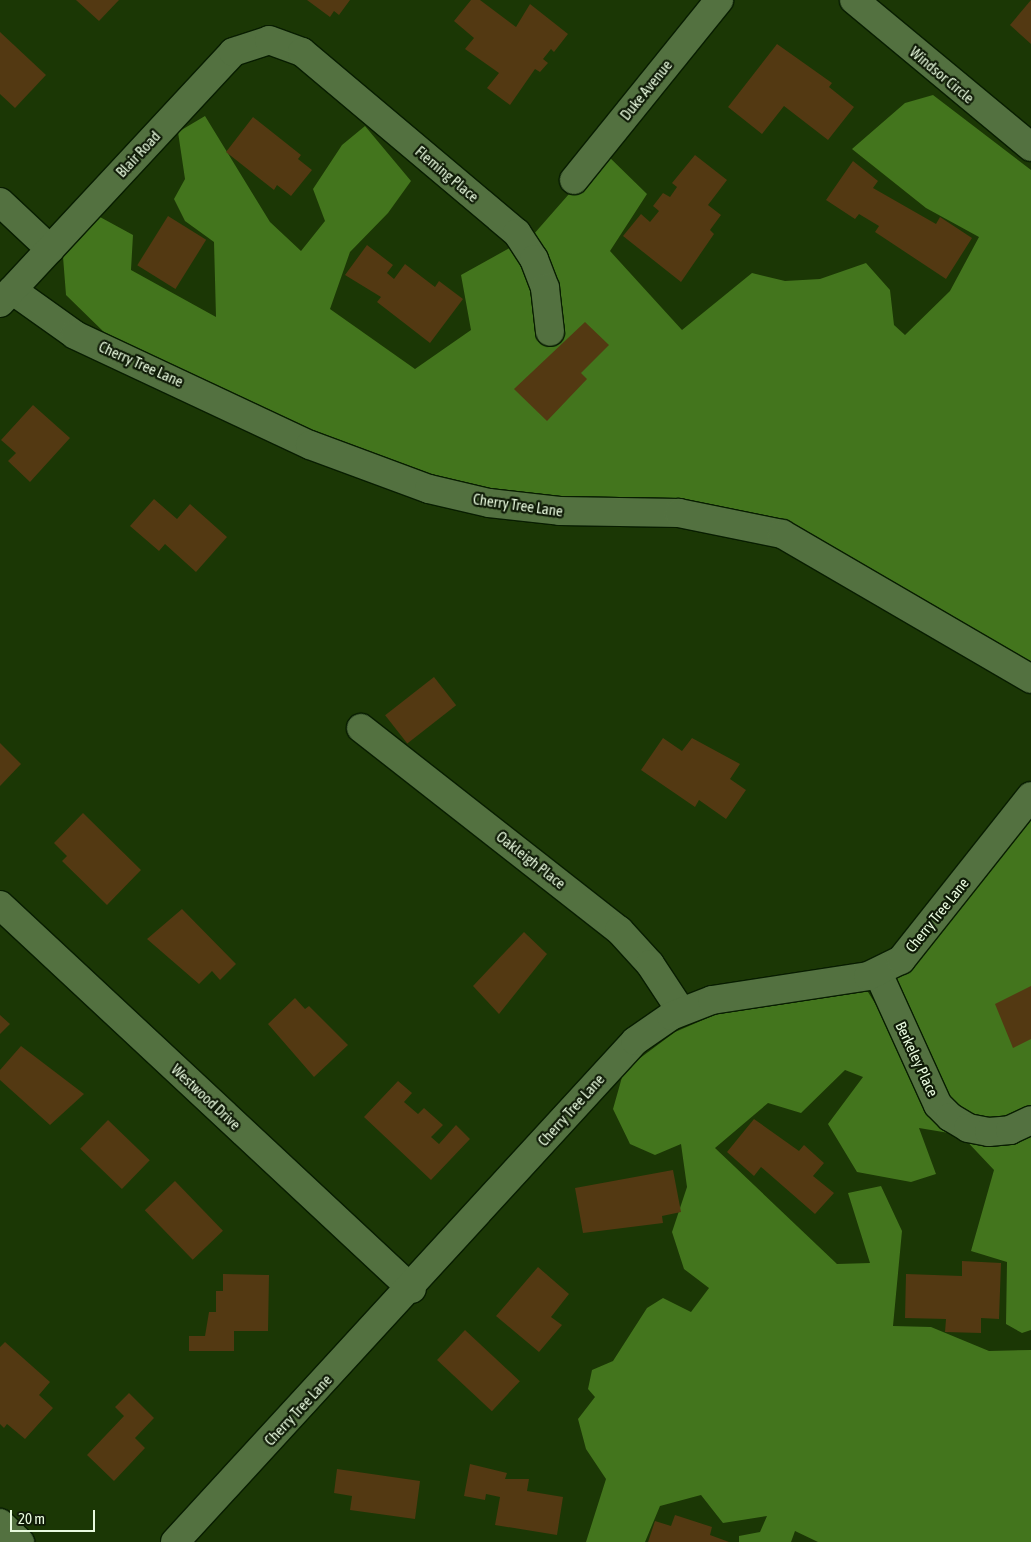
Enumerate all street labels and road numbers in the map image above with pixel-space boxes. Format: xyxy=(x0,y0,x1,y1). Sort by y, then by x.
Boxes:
street label: Windsor Circle xyxy=(906,43,978,107)
street label: Duke Avenue xyxy=(616,56,676,124)
street label: Blair Road xyxy=(112,127,164,181)
street label: Fleming Place xyxy=(412,142,482,206)
street label: Cherry Tree Lane xyxy=(96,337,186,391)
street label: Cherry Tree Lane xyxy=(472,490,564,520)
street label: Oakleigh Place xyxy=(493,827,569,893)
street label: Cherry Tree Lane xyxy=(902,874,972,956)
street label: Berkeley Place xyxy=(892,1019,942,1099)
street label: Westwood Drive xyxy=(168,1060,244,1134)
street label: Cherry Tree Lane xyxy=(534,1070,608,1150)
street label: Cherry Tree Lane xyxy=(261,1371,335,1449)

